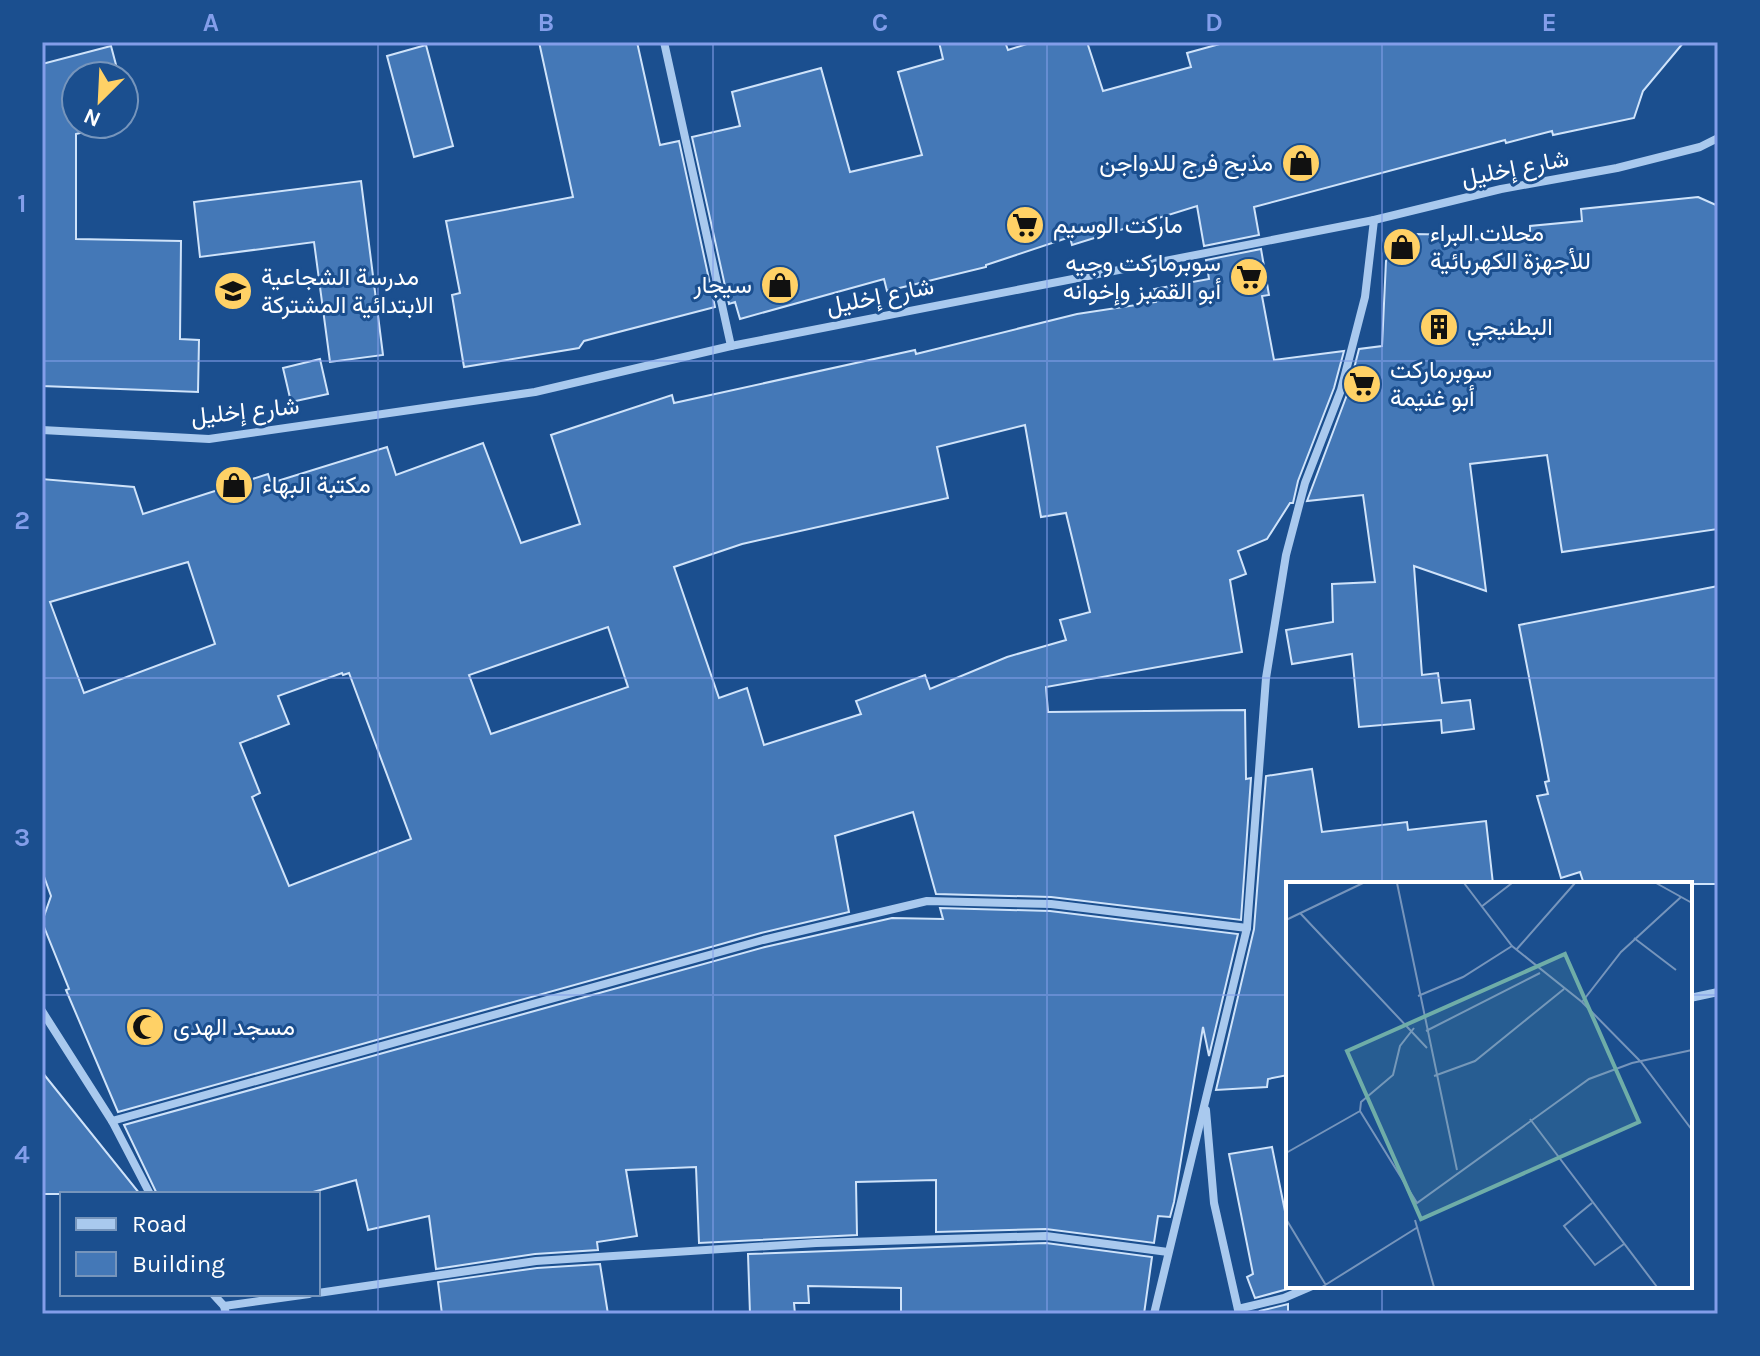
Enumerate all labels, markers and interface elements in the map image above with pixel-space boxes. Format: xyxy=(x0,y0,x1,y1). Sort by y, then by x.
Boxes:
text: A xyxy=(203,7,219,38)
text: B xyxy=(538,7,554,38)
text: C xyxy=(872,7,888,38)
text: D xyxy=(1205,7,1223,38)
text: E xyxy=(1541,7,1557,38)
north arrow xyxy=(60,60,140,140)
text: N xyxy=(80,102,105,132)
shop icon: مذبح فرج للدواجن xyxy=(1280,142,1322,184)
street label: شارع إخليل xyxy=(1459,144,1571,194)
place label: مذبح فرج للدواجن xyxy=(1099,149,1273,180)
text: 1 xyxy=(17,188,27,219)
supermarket icon: ماركت الوسيم xyxy=(1004,204,1046,246)
place label: ماركت الوسيم xyxy=(1053,211,1183,241)
place label: محلات البراء للأجهزة الكهربائية xyxy=(1430,219,1591,276)
shop icon: محلات البراء للأجهزة الكهربائية xyxy=(1381,226,1423,268)
place label: سوبرماركت وجيه أبو القمبز وإخوانه xyxy=(1063,249,1221,306)
supermarket icon: سوبرماركت وجيه أبو القمبز وإخوانه xyxy=(1228,256,1270,298)
place label: مدرسة الشجاعية الابتدائية المشتركة xyxy=(261,263,434,320)
shop icon: سيجار xyxy=(759,264,801,306)
school or university icon: مدرسة الشجاعية الابتدائية المشتركة xyxy=(212,270,254,312)
place label: سيجار xyxy=(693,271,752,300)
street label: شارع إخليل xyxy=(824,272,936,322)
building icon: البطنيجي xyxy=(1418,306,1460,348)
place label: البطنيجي xyxy=(1467,313,1553,346)
place label: سوبرماركت أبو غنيمة xyxy=(1390,356,1492,413)
supermarket icon: سوبرماركت أبو غنيمة xyxy=(1341,363,1383,405)
street label: شارع إخليل xyxy=(189,391,301,433)
shop icon: مكتبة البهاء xyxy=(213,464,255,506)
place label: مكتبة البهاء xyxy=(262,471,371,500)
text: 2 xyxy=(14,505,30,536)
text: 3 xyxy=(14,822,30,853)
inset map xyxy=(1286,882,1692,1288)
mosque icon: مسجد الهدى xyxy=(124,1006,166,1048)
place label: مسجد الهدى xyxy=(173,1013,295,1042)
text: 4 xyxy=(14,1139,30,1170)
legend xyxy=(60,1192,320,1296)
text: Road xyxy=(132,1210,187,1238)
text: Building xyxy=(132,1250,225,1278)

